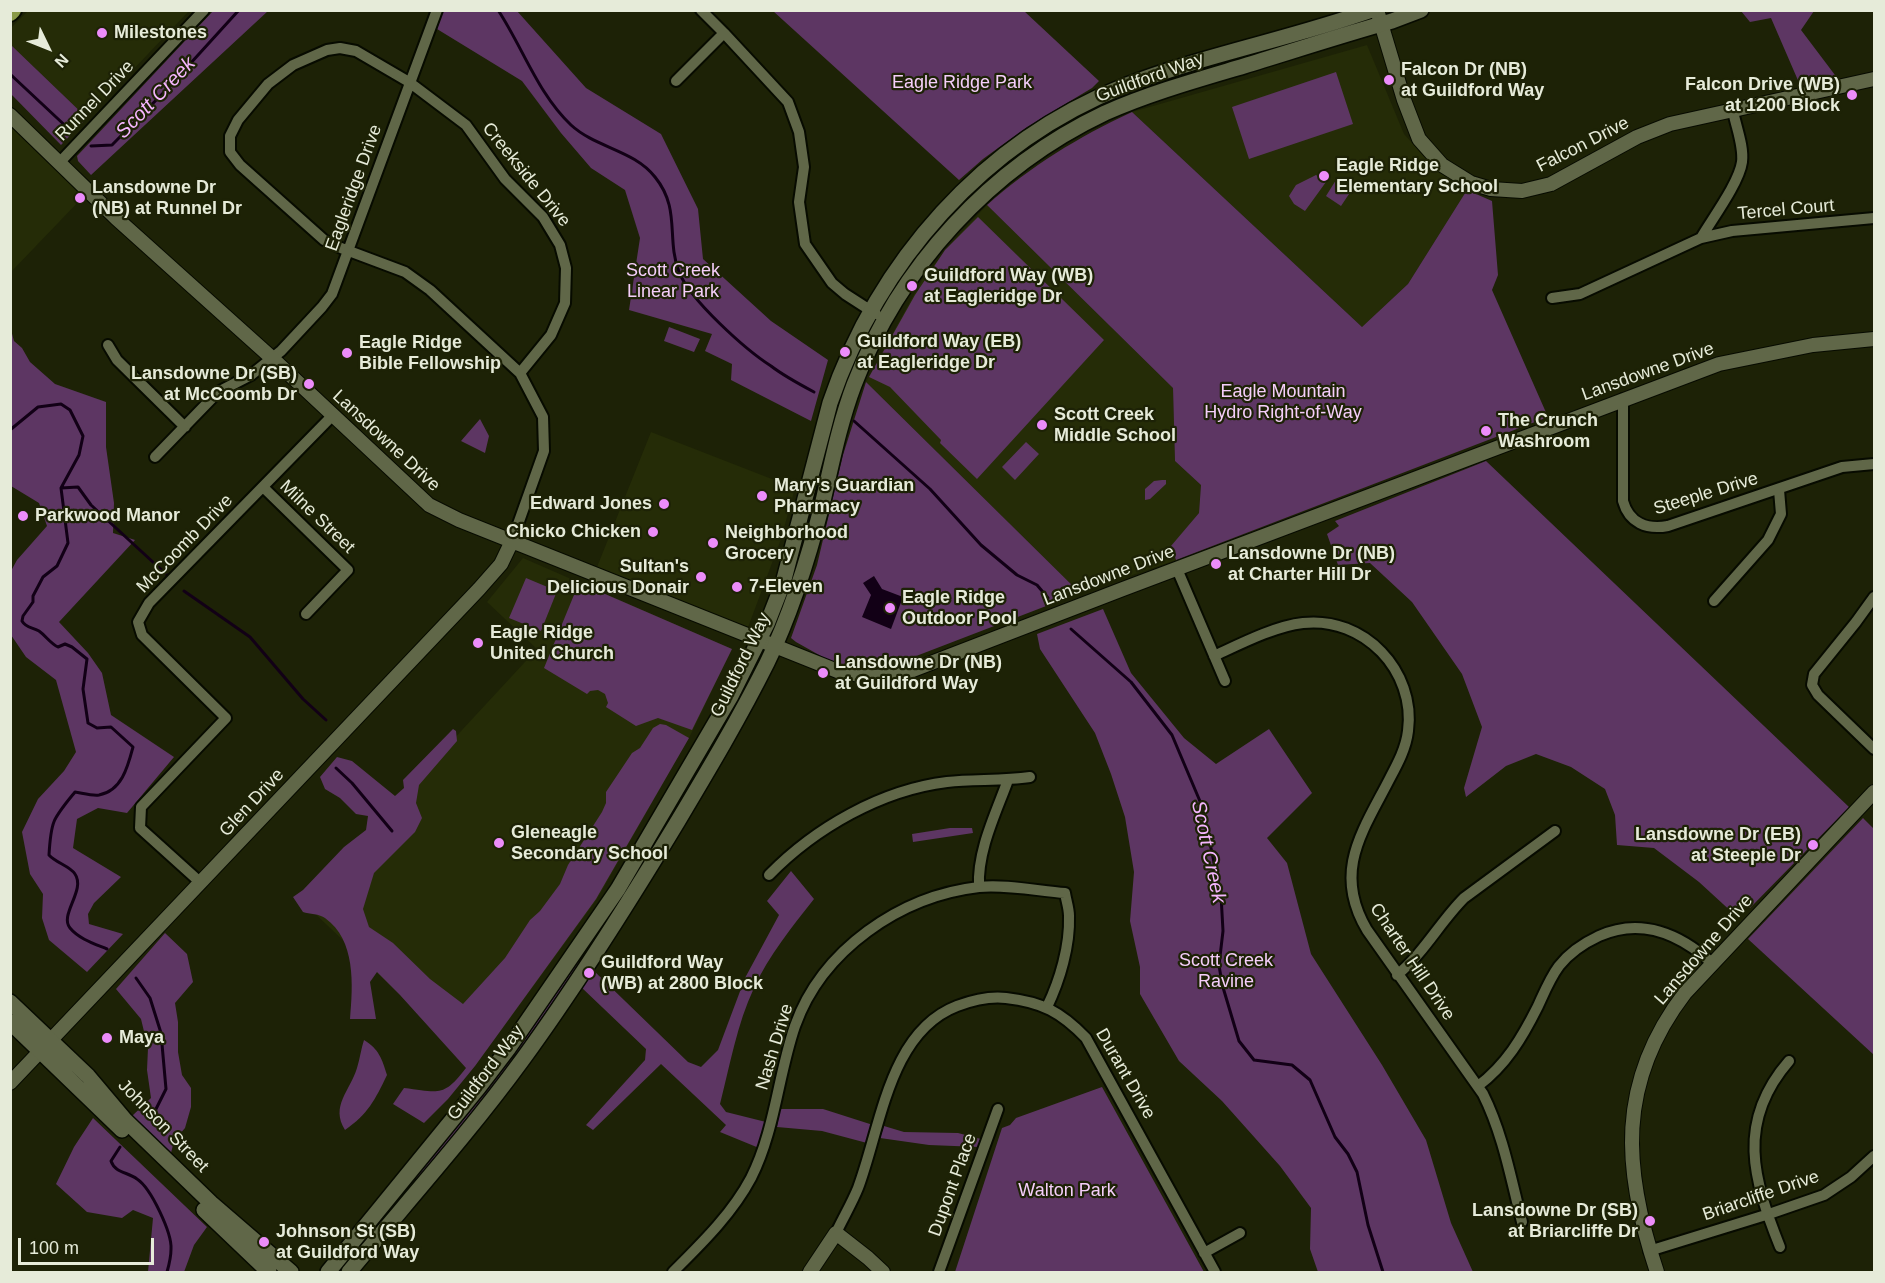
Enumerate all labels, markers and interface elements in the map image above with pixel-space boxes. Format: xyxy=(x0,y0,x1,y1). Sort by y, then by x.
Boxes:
north arrow xyxy=(18,18,78,78)
place label: Milestones xyxy=(114,22,207,44)
marker: Milestones xyxy=(95,26,109,40)
street label: Guildford Way xyxy=(1093,48,1207,108)
text: N xyxy=(51,51,72,71)
water label: Scott Creek xyxy=(111,52,201,144)
street label: Runnel Drive xyxy=(51,56,139,146)
place label: Falcon Dr (NB) at Guildford Way xyxy=(1401,59,1544,101)
park label: Eagle Ridge Park xyxy=(892,72,1032,94)
marker: Falcon Dr (NB) at Guildford Way xyxy=(1382,73,1396,87)
place label: Falcon Drive (WB) at 1200 Block xyxy=(1685,74,1840,116)
marker: Falcon Drive (WB) at 1200 Block xyxy=(1845,88,1859,102)
street label: Falcon Drive xyxy=(1533,112,1633,178)
street label: Creekside Drive xyxy=(477,118,575,232)
street label: Eagleridge Drive xyxy=(321,122,387,254)
place label: Eagle Ridge Elementary School xyxy=(1336,155,1498,198)
marker: Eagle Ridge Elementary School xyxy=(1317,169,1331,183)
place label: Lansdowne Dr (NB) at Runnel Dr xyxy=(92,177,242,219)
marker: Lansdowne Dr (NB) at Runnel Dr xyxy=(73,191,87,205)
street label: Tercel Court xyxy=(1737,195,1835,225)
park label: Scott Creek Linear Park xyxy=(626,260,720,302)
place label: Guildford Way (WB) at Eagleridge Dr xyxy=(924,265,1093,308)
marker: Guildford Way (WB) at Eagleridge Dr xyxy=(905,279,919,293)
place label: Guildford Way (EB) at Eagleridge Dr xyxy=(857,331,1021,374)
place label: Eagle Ridge Bible Fellowship xyxy=(359,332,501,374)
street label: Lansdowne Drive xyxy=(1579,338,1717,406)
marker: Guildford Way (EB) at Eagleridge Dr xyxy=(838,345,852,359)
marker: Eagle Ridge Bible Fellowship xyxy=(340,346,354,360)
place label: Lansdowne Dr (SB) at McCoomb Dr xyxy=(131,363,297,406)
marker: Lansdowne Dr (SB) at McCoomb Dr xyxy=(302,377,316,391)
park label: Eagle Mountain Hydro Right-of-Way xyxy=(1204,381,1362,424)
street label: Lansdowne Drive xyxy=(328,386,444,496)
place label: Scott Creek Middle School xyxy=(1054,404,1176,446)
place label: The Crunch Washroom xyxy=(1498,410,1598,452)
marker: Scott Creek Middle School xyxy=(1035,418,1049,432)
marker: The Crunch Washroom xyxy=(1479,424,1493,438)
street label: Steeple Drive xyxy=(1651,468,1761,520)
place label: Mary's Guardian Pharmacy xyxy=(774,475,914,518)
street label: Milne Street xyxy=(275,476,359,558)
marker: Mary's Guardian Pharmacy xyxy=(755,489,769,503)
street label: McCoomb Drive xyxy=(132,490,238,598)
place label: Edward Jones xyxy=(530,493,652,515)
marker: Edward Jones xyxy=(657,497,671,511)
place label: Parkwood Manor xyxy=(35,505,180,527)
marker: Parkwood Manor xyxy=(16,509,30,523)
place label: Chicko Chicken xyxy=(506,521,641,543)
place label: Neighborhood Grocery xyxy=(725,522,848,564)
marker: Chicko Chicken xyxy=(646,525,660,539)
marker: Neighborhood Grocery xyxy=(706,536,720,550)
street label: Lansdowne Drive xyxy=(1040,541,1178,611)
place label: Lansdowne Dr (NB) at Charter Hill Dr xyxy=(1228,543,1395,586)
place label: Sultan's Delicious Donair xyxy=(547,556,689,598)
marker: Lansdowne Dr (NB) at Charter Hill Dr xyxy=(1209,557,1223,571)
marker: Sultan's Delicious Donair xyxy=(694,570,708,584)
place label: 7-Eleven xyxy=(749,576,823,598)
marker: 7-Eleven xyxy=(730,580,744,594)
place label: Eagle Ridge Outdoor Pool xyxy=(902,587,1017,630)
marker: Eagle Ridge Outdoor Pool xyxy=(883,601,897,615)
street label: Guildford Way xyxy=(706,609,776,721)
place label: Eagle Ridge United Church xyxy=(490,622,614,664)
marker: Eagle Ridge United Church xyxy=(471,636,485,650)
place label: Lansdowne Dr (NB) at Guildford Way xyxy=(835,652,1002,694)
marker: Lansdowne Dr (NB) at Guildford Way xyxy=(816,666,830,680)
street label: Glen Drive xyxy=(215,765,289,841)
water label: Scott Creek xyxy=(1185,798,1231,906)
place label: Gleneagle Secondary School xyxy=(511,822,668,864)
place label: Lansdowne Dr (EB) at Steeple Dr xyxy=(1635,824,1801,866)
marker: Gleneagle Secondary School xyxy=(492,836,506,850)
marker: Lansdowne Dr (EB) at Steeple Dr xyxy=(1806,838,1820,852)
street label: Lansdowne Drive xyxy=(1650,890,1758,1010)
street label: Charter Hill Drive xyxy=(1365,899,1459,1025)
park label: Scott Creek Ravine xyxy=(1179,950,1273,992)
place label: Guildford Way (WB) at 2800 Block xyxy=(601,952,763,994)
marker: Guildford Way (WB) at 2800 Block xyxy=(582,966,596,980)
street label: Nash Drive xyxy=(752,1001,798,1093)
street label: Guildford Way xyxy=(443,1021,529,1125)
street label: Durant Drive xyxy=(1090,1025,1160,1123)
place label: Maya xyxy=(119,1027,164,1049)
marker: Maya xyxy=(100,1031,114,1045)
street label: Johnson Street xyxy=(113,1075,213,1177)
street label: Dupont Place xyxy=(924,1131,982,1239)
street label: Briarcliffe Drive xyxy=(1700,1166,1822,1226)
park label: Walton Park xyxy=(1018,1180,1116,1202)
place label: Lansdowne Dr (SB) at Briarcliffe Dr xyxy=(1472,1200,1638,1242)
marker: Lansdowne Dr (SB) at Briarcliffe Dr xyxy=(1643,1214,1657,1228)
place label: Johnson St (SB) at Guildford Way xyxy=(276,1221,419,1264)
scale bar xyxy=(21,1226,158,1264)
marker: Johnson St (SB) at Guildford Way xyxy=(257,1235,271,1249)
text: 100 m xyxy=(29,1238,79,1258)

